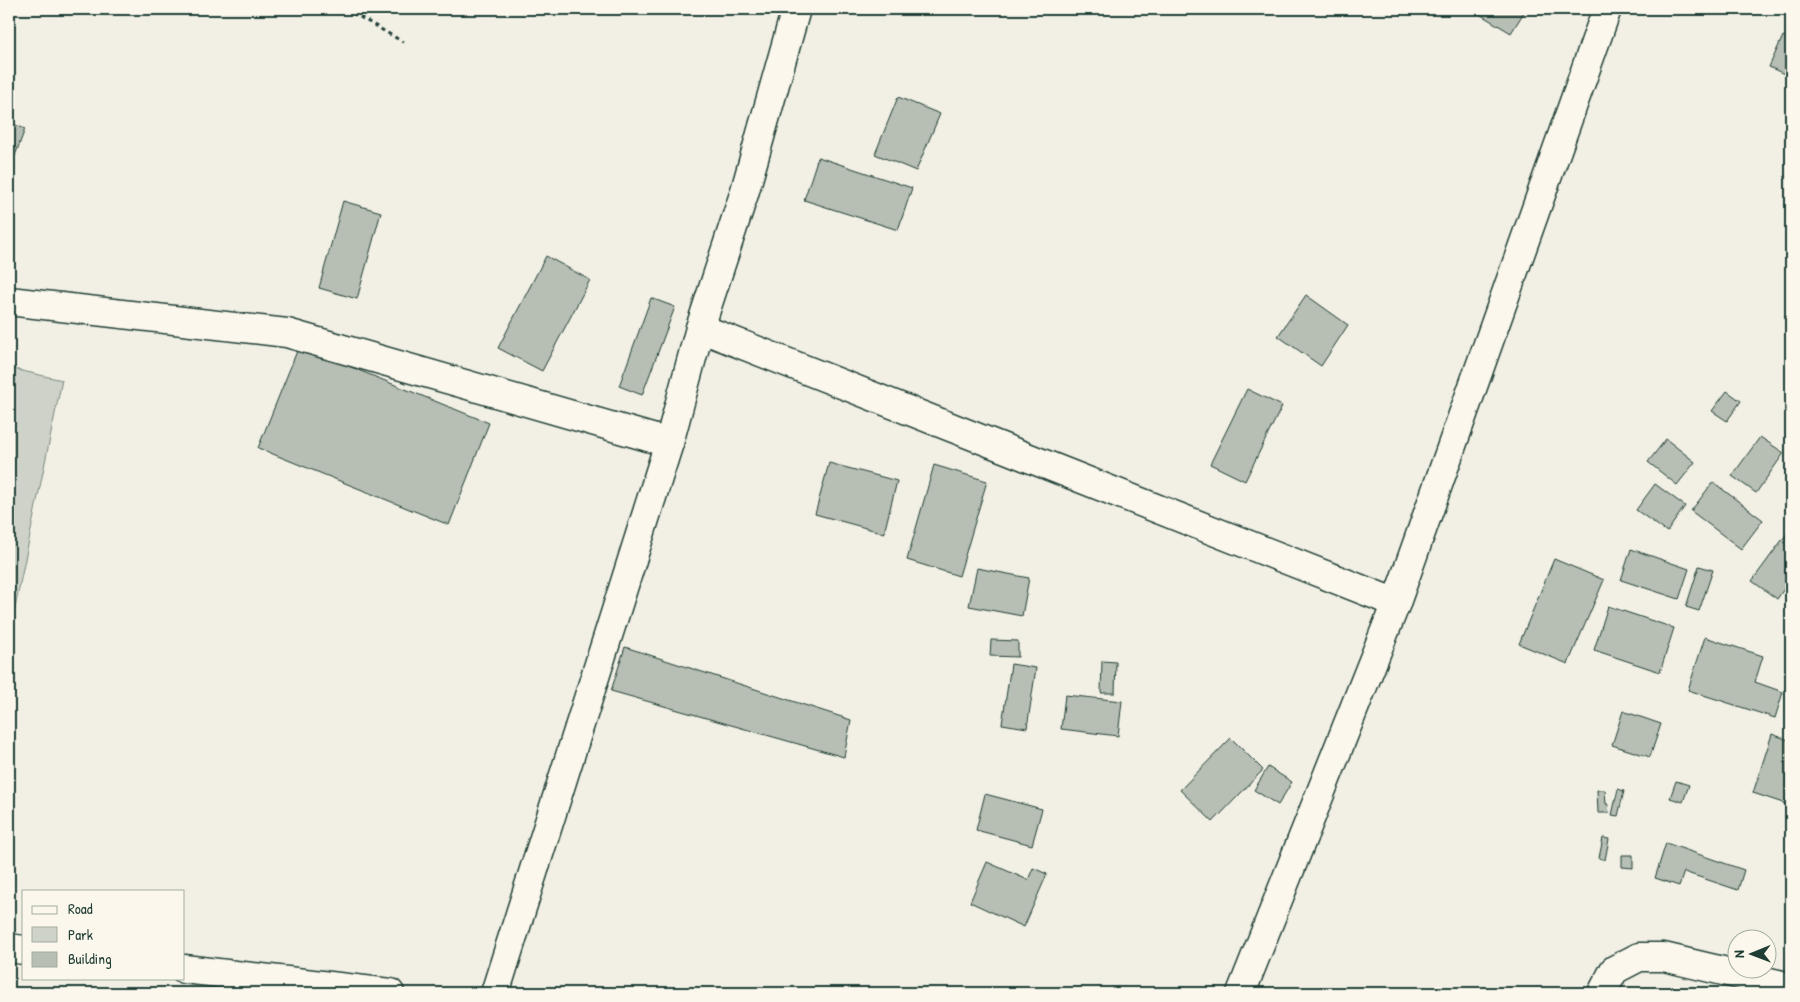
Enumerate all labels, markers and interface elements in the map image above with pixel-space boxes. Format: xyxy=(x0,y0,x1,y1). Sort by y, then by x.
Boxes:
legend xyxy=(22,890,185,980)
text: Road xyxy=(68,898,93,919)
text: Park xyxy=(68,924,93,945)
north arrow xyxy=(1728,930,1778,980)
text: Building xyxy=(68,948,112,969)
text: N xyxy=(1729,950,1748,958)

